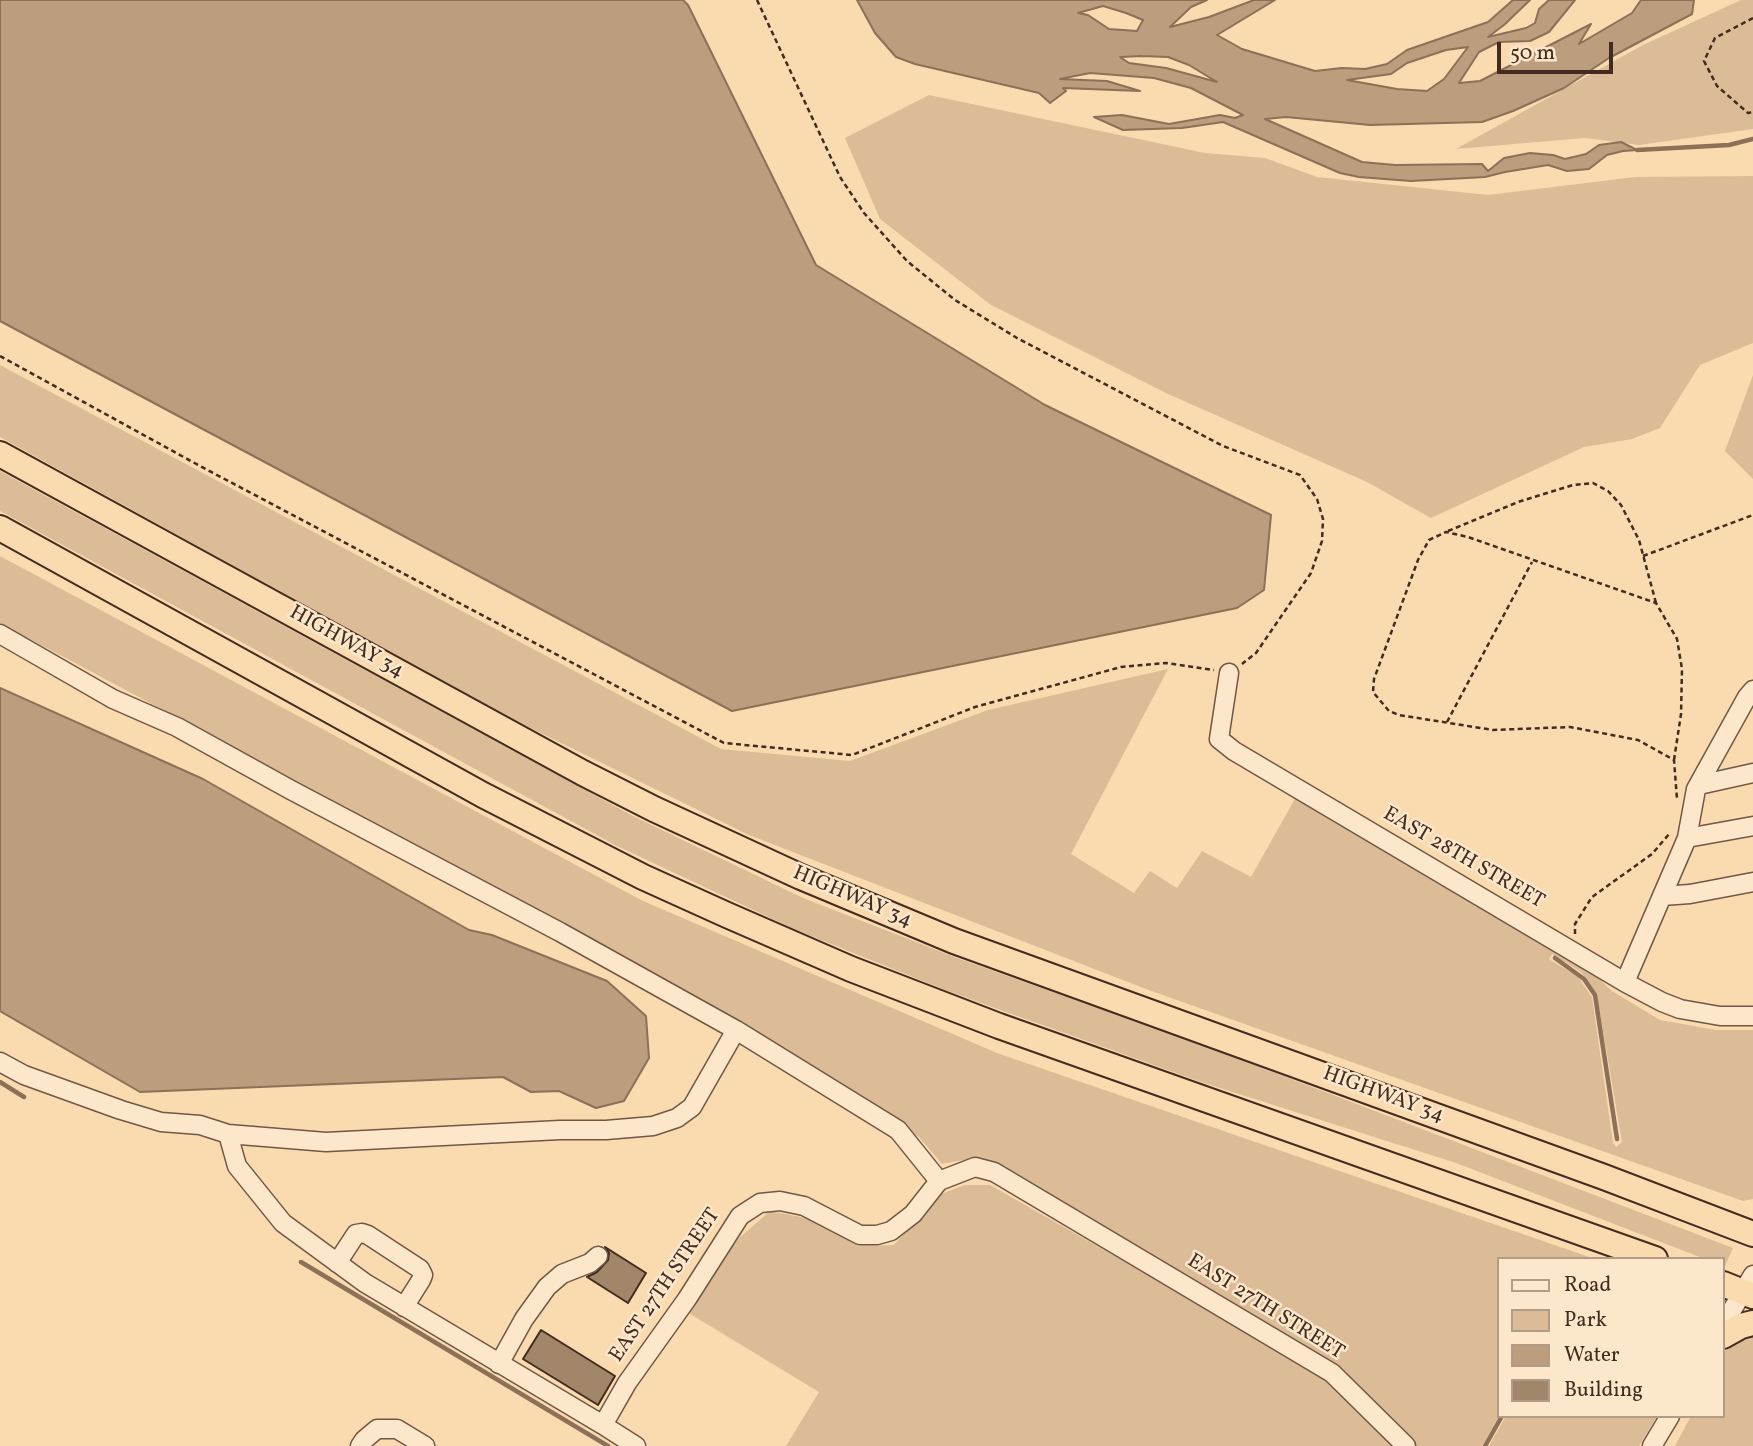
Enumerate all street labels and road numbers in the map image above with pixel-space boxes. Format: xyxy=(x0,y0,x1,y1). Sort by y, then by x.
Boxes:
street label: HIGHWAY 34 xyxy=(284,601,408,685)
street label: EAST 28TH STREET xyxy=(1378,803,1548,915)
street label: HIGHWAY 34 xyxy=(789,862,915,934)
street label: HIGHWAY 34 xyxy=(1319,1062,1447,1130)
street label: EAST 27TH STREET xyxy=(605,1204,727,1368)
street label: EAST 27TH STREET xyxy=(1182,1250,1348,1366)

